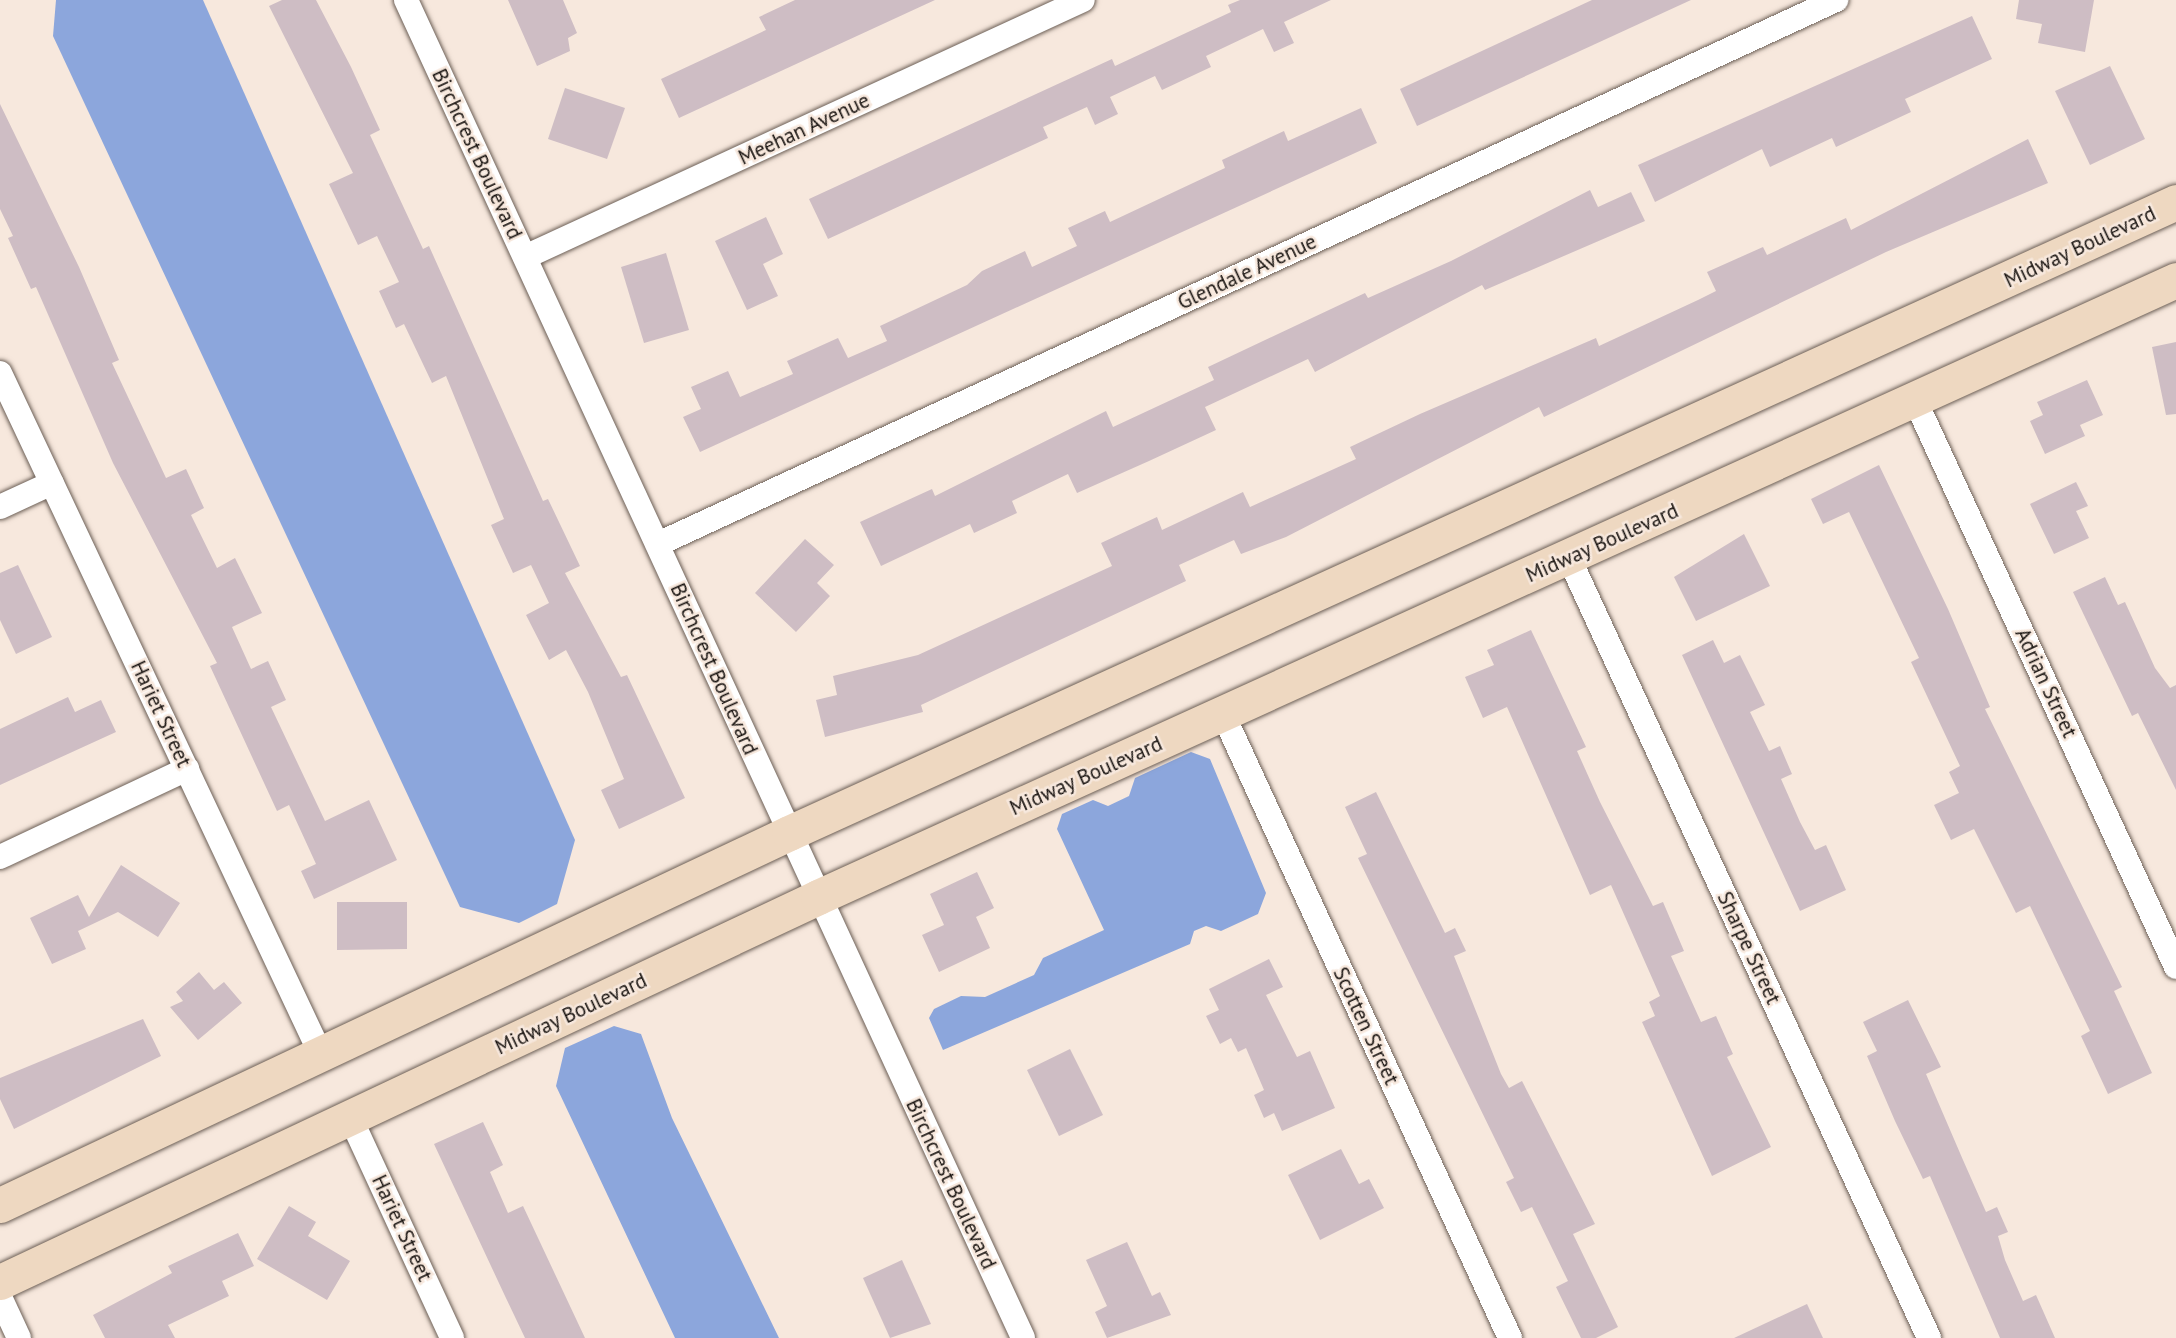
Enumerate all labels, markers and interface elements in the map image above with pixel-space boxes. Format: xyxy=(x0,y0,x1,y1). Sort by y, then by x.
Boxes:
street label: Birchcrest Boulevard xyxy=(426,65,528,243)
street label: Meehan Avenue xyxy=(734,88,874,170)
street label: Midway Boulevard xyxy=(2000,201,2160,293)
street label: Glendale Avenue xyxy=(1173,229,1321,315)
street label: Midway Boulevard xyxy=(1522,498,1682,588)
street label: Birchcrest Boulevard xyxy=(665,579,763,759)
street label: Adrian Street xyxy=(2010,624,2082,742)
street label: Hariet Street xyxy=(125,657,197,771)
street label: Midway Boulevard xyxy=(1006,731,1166,821)
street label: Sharpe Street xyxy=(1712,888,1786,1008)
street label: Scotten Street xyxy=(1328,963,1404,1089)
street label: Midway Boulevard xyxy=(491,968,651,1060)
street label: Birchcrest Boulevard xyxy=(900,1095,1002,1273)
street label: Hariet Street xyxy=(366,1171,438,1285)

